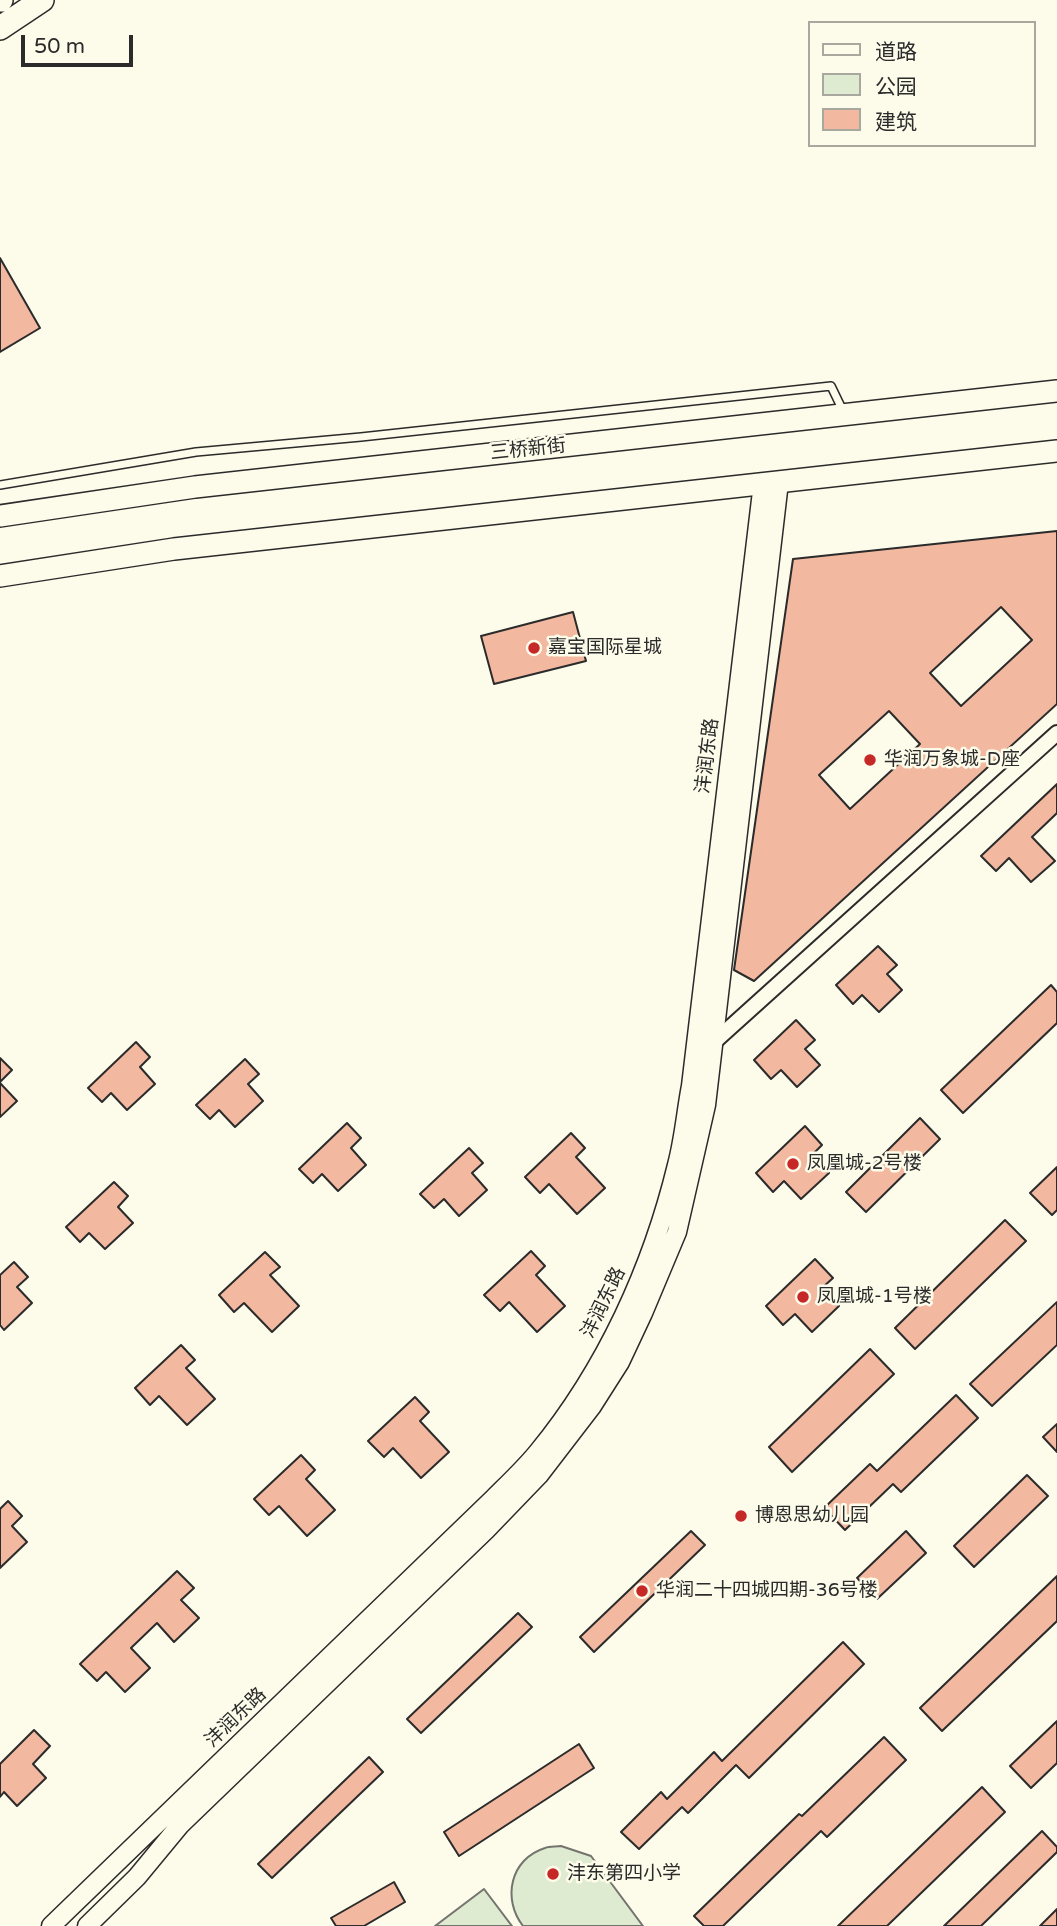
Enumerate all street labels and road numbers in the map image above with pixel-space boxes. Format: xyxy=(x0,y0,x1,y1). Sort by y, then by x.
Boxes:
street label: 三桥新街 xyxy=(489,435,567,465)
street label: 沣润东路 xyxy=(692,717,724,795)
street label: 沣润东路 xyxy=(577,1264,631,1342)
street label: 沣润东路 xyxy=(201,1683,271,1753)

